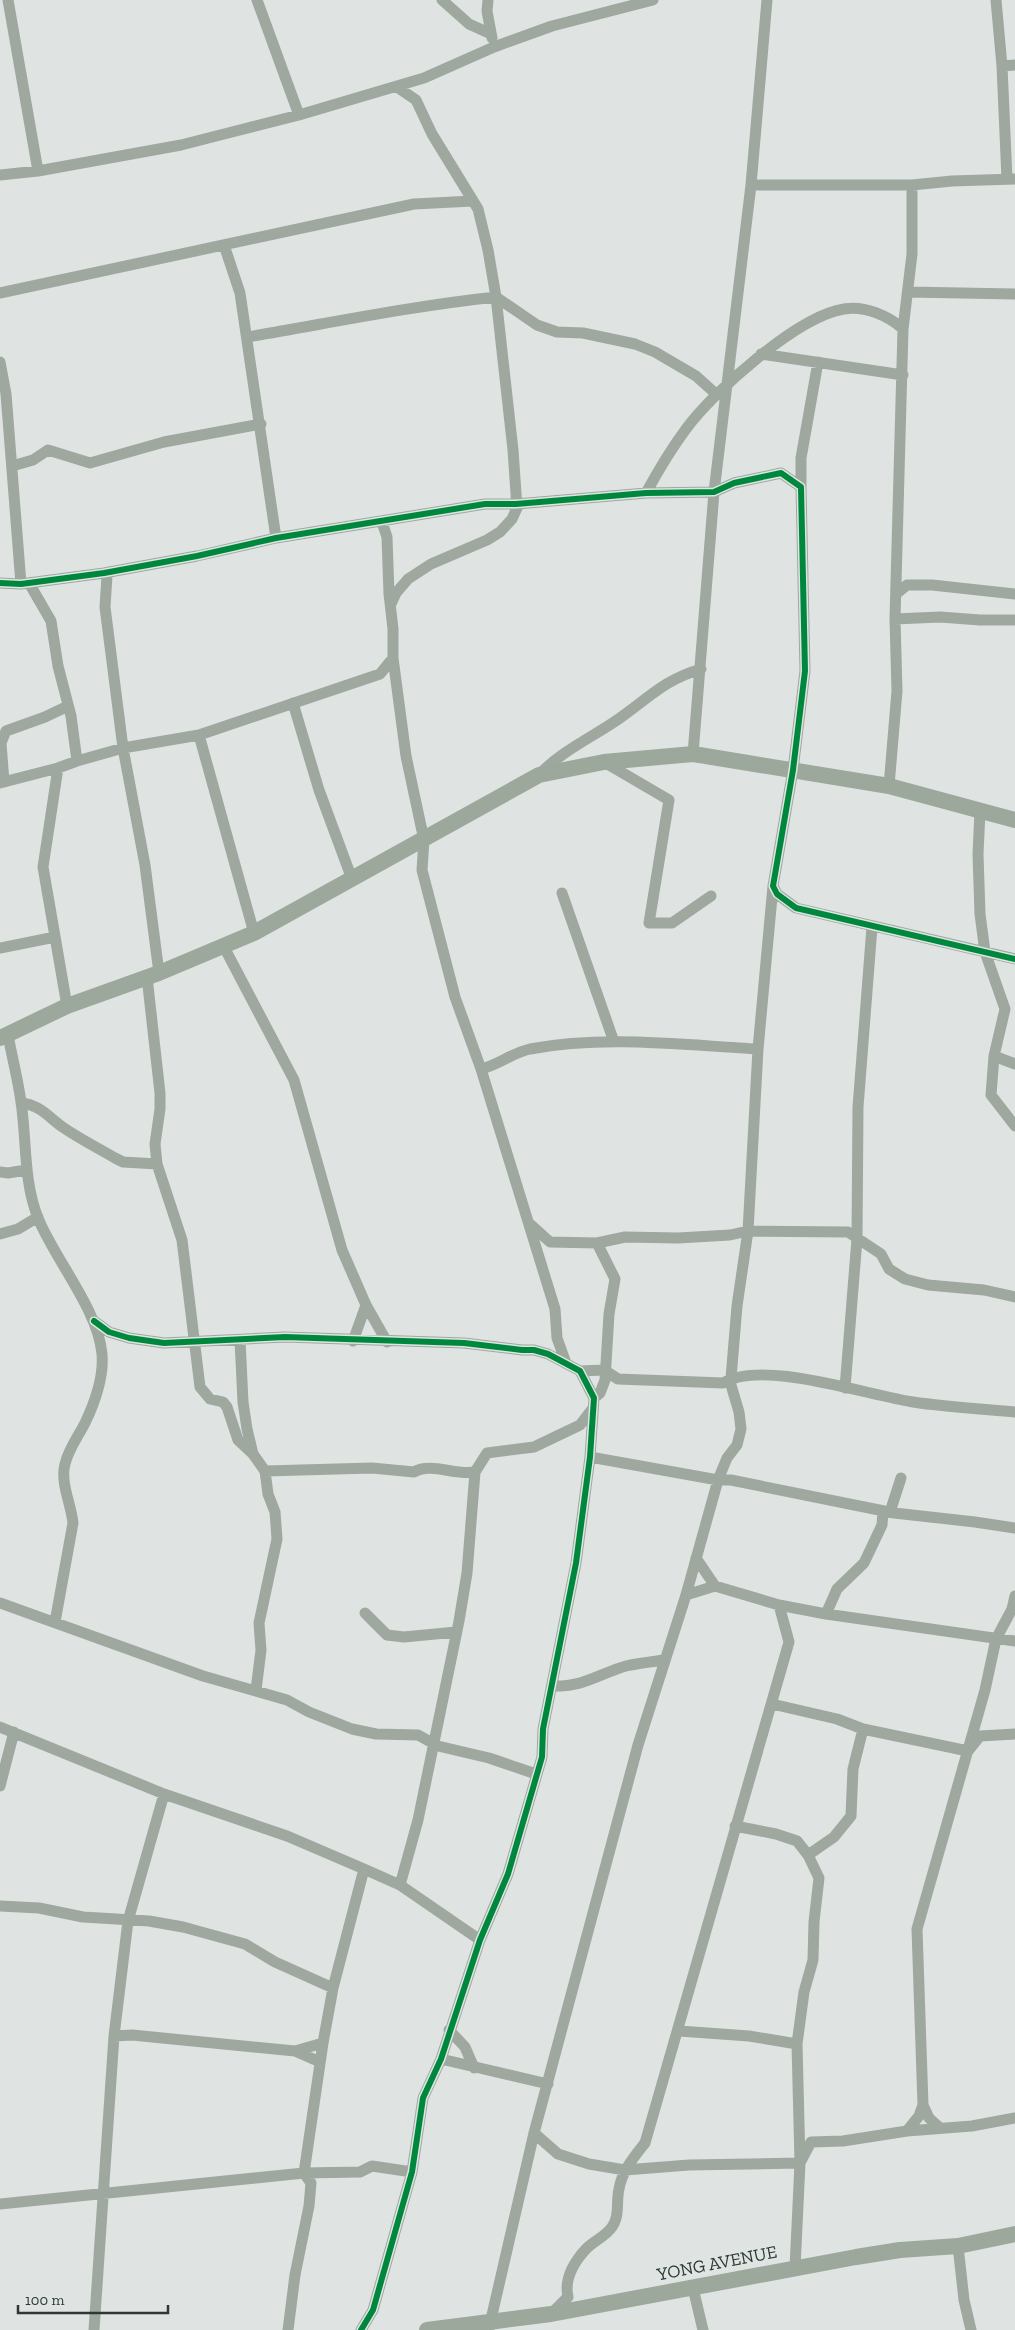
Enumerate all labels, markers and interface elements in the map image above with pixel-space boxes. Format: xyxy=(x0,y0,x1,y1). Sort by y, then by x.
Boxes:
street label: YONG AVENUE xyxy=(654,2241,779,2286)
scale bar xyxy=(18,2282,168,2314)
text: 100 m xyxy=(25,2291,64,2309)

